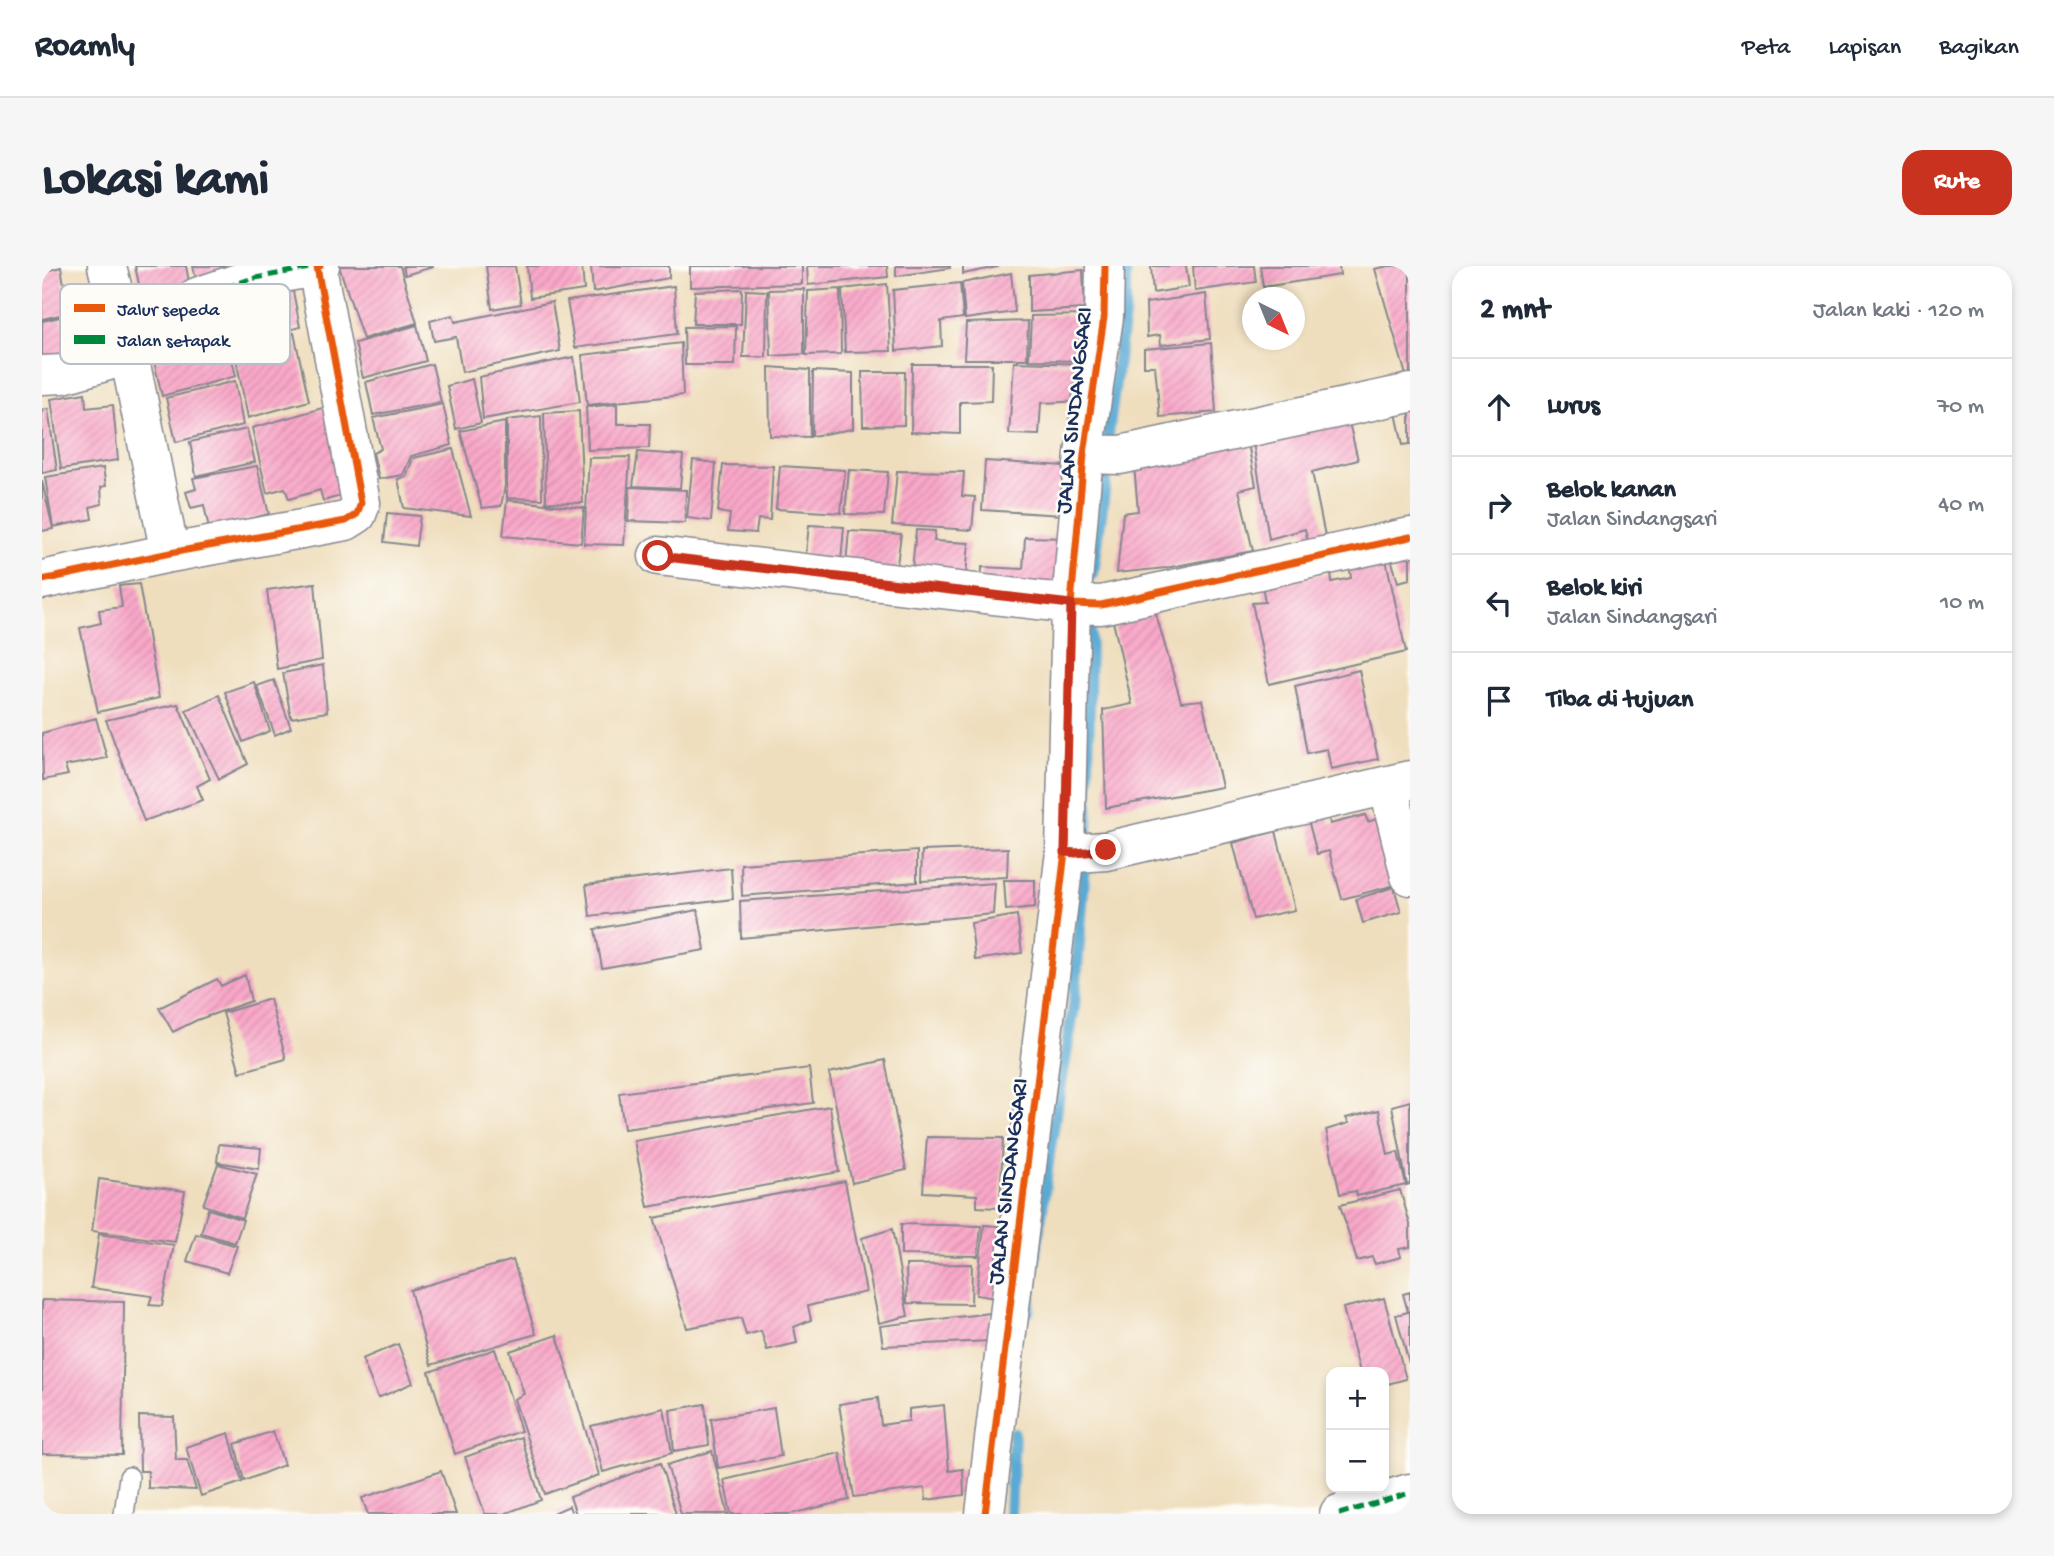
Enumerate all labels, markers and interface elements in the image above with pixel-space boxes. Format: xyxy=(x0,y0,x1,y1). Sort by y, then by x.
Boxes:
text: Roamly xyxy=(35,29,135,67)
text: Peta xyxy=(1742,34,1790,63)
text: Lapisan xyxy=(1828,34,1901,63)
text: Bagikan xyxy=(1939,34,2019,63)
button: Rute xyxy=(1902,150,2012,215)
text: Lokasi kami xyxy=(42,153,269,211)
legend xyxy=(60,284,290,364)
north arrow xyxy=(1242,287,1305,350)
text: 2 mnt xyxy=(1480,294,1550,329)
text: Jalan kaki · 120 m xyxy=(1813,298,1984,325)
text: Jalur sepeda xyxy=(117,300,221,323)
street label: JALAN SINDANGSARI xyxy=(1050,305,1101,515)
text: Jalan setapak xyxy=(117,331,231,354)
icon: ahead xyxy=(1480,388,1518,426)
text: Lurus xyxy=(1547,392,1600,423)
text: 70 m xyxy=(1937,394,1984,421)
text: Belok kanan xyxy=(1547,476,1676,507)
icon: right xyxy=(1480,486,1518,524)
text: 40 m xyxy=(1938,492,1984,519)
text: Jalan Sindangsari xyxy=(1547,507,1717,534)
route start xyxy=(642,540,673,571)
text: Belok kiri xyxy=(1547,574,1643,605)
icon: left xyxy=(1480,584,1518,622)
text: 10 m xyxy=(1940,590,1984,617)
text: Jalan Sindangsari xyxy=(1547,605,1717,632)
icon: arrive xyxy=(1480,682,1518,720)
text: Tiba di tujuan xyxy=(1547,686,1693,717)
route end xyxy=(1090,834,1121,865)
street label: JALAN SINDANGSARI xyxy=(982,1076,1037,1286)
map controls xyxy=(1326,1367,1389,1493)
button: + xyxy=(1326,1367,1389,1430)
button: − xyxy=(1326,1430,1389,1493)

